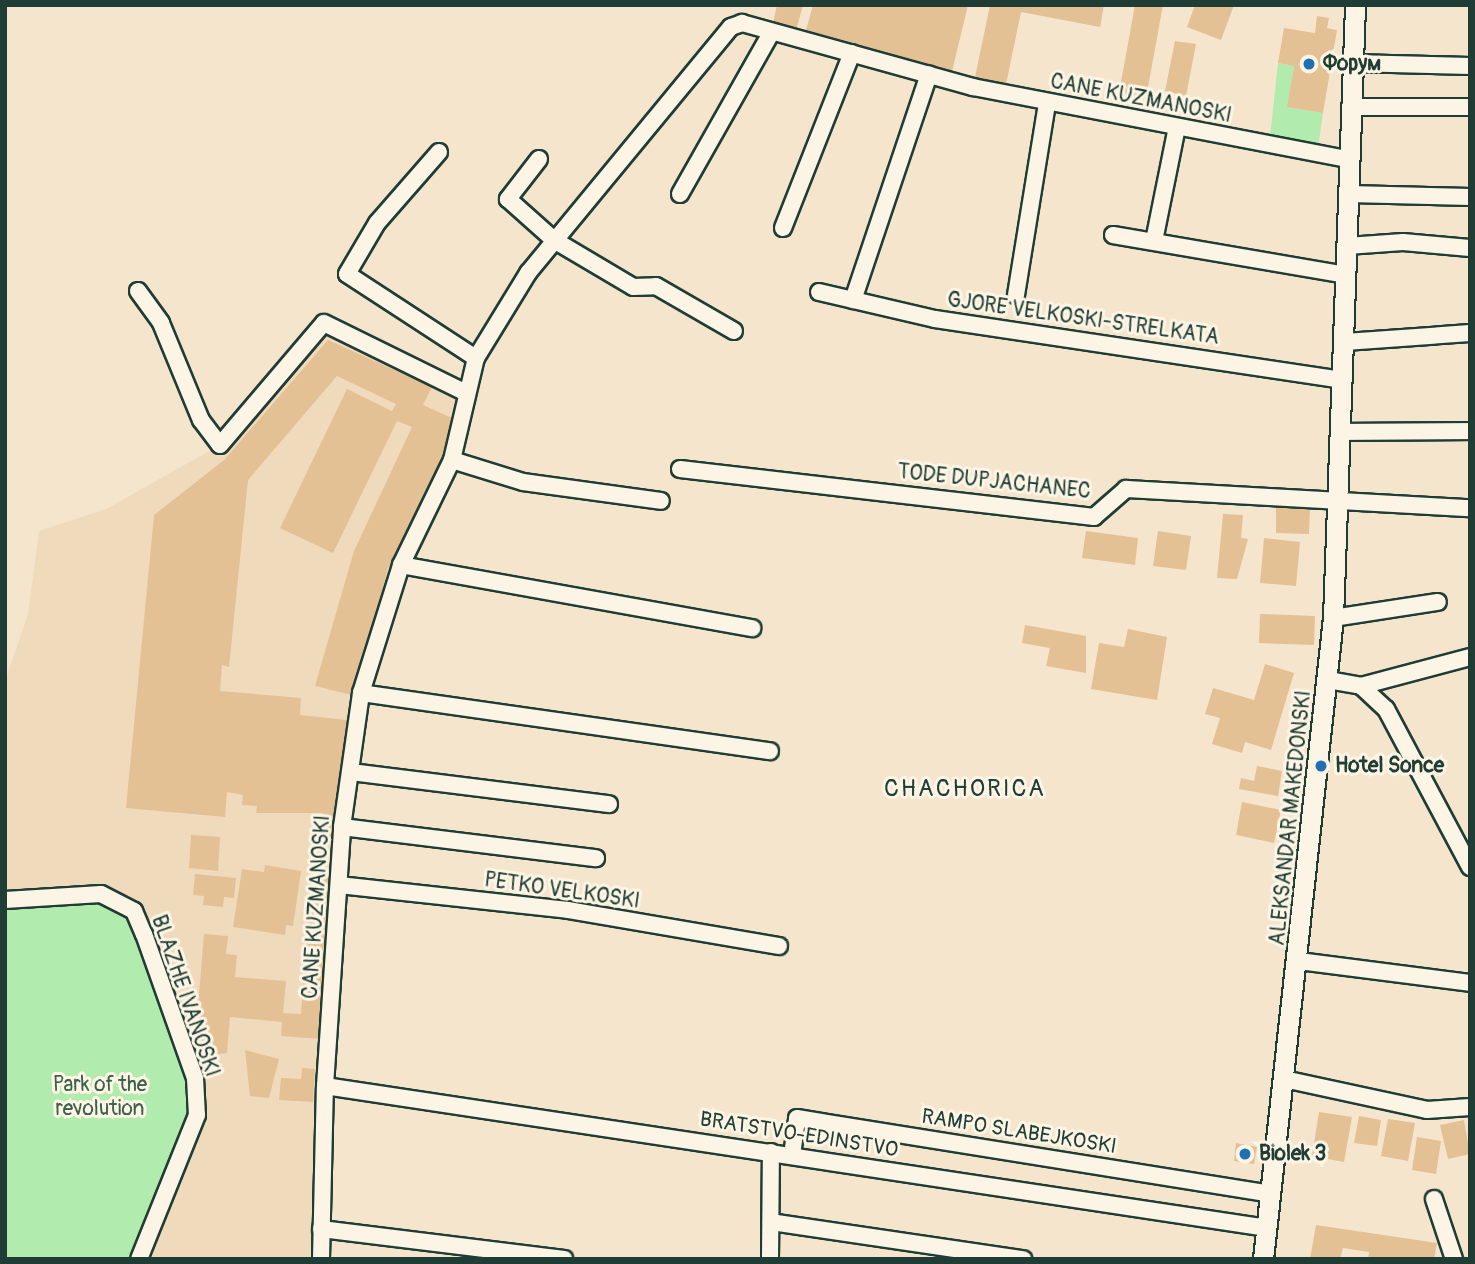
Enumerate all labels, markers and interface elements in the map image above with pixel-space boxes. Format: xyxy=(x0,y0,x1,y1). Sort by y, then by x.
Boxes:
place label: Форум xyxy=(1323,51,1381,77)
marker: Форум xyxy=(1301,56,1317,72)
street label: CANE KUZMANOSKI xyxy=(1048,69,1234,129)
street label: GJORE VELKOSKI-STRELKATA xyxy=(946,287,1220,351)
street label: TODE DUPJACHANEC xyxy=(896,459,1092,505)
street label: ALEKSANDAR MAKEDONSKI xyxy=(1265,689,1317,947)
place label: Hotel Sonce xyxy=(1335,753,1444,779)
marker: Hotel Sonce xyxy=(1313,758,1329,774)
district label: CHACHORICA xyxy=(885,775,1045,803)
street label: CANE KUZMANOSKI xyxy=(298,814,336,1000)
street label: PETKO VELKOSKI xyxy=(483,868,641,914)
street label: BLAZHE IVANOSKI xyxy=(146,912,224,1080)
park label: Park of the revolution xyxy=(53,1072,147,1122)
street label: RAMPO SLABEJKOSKI xyxy=(920,1104,1118,1160)
street label: BRATSTVO-EDINSTVO xyxy=(698,1107,900,1163)
place label: Biolek 3 xyxy=(1259,1141,1326,1167)
marker: Biolek 3 xyxy=(1237,1146,1253,1162)

